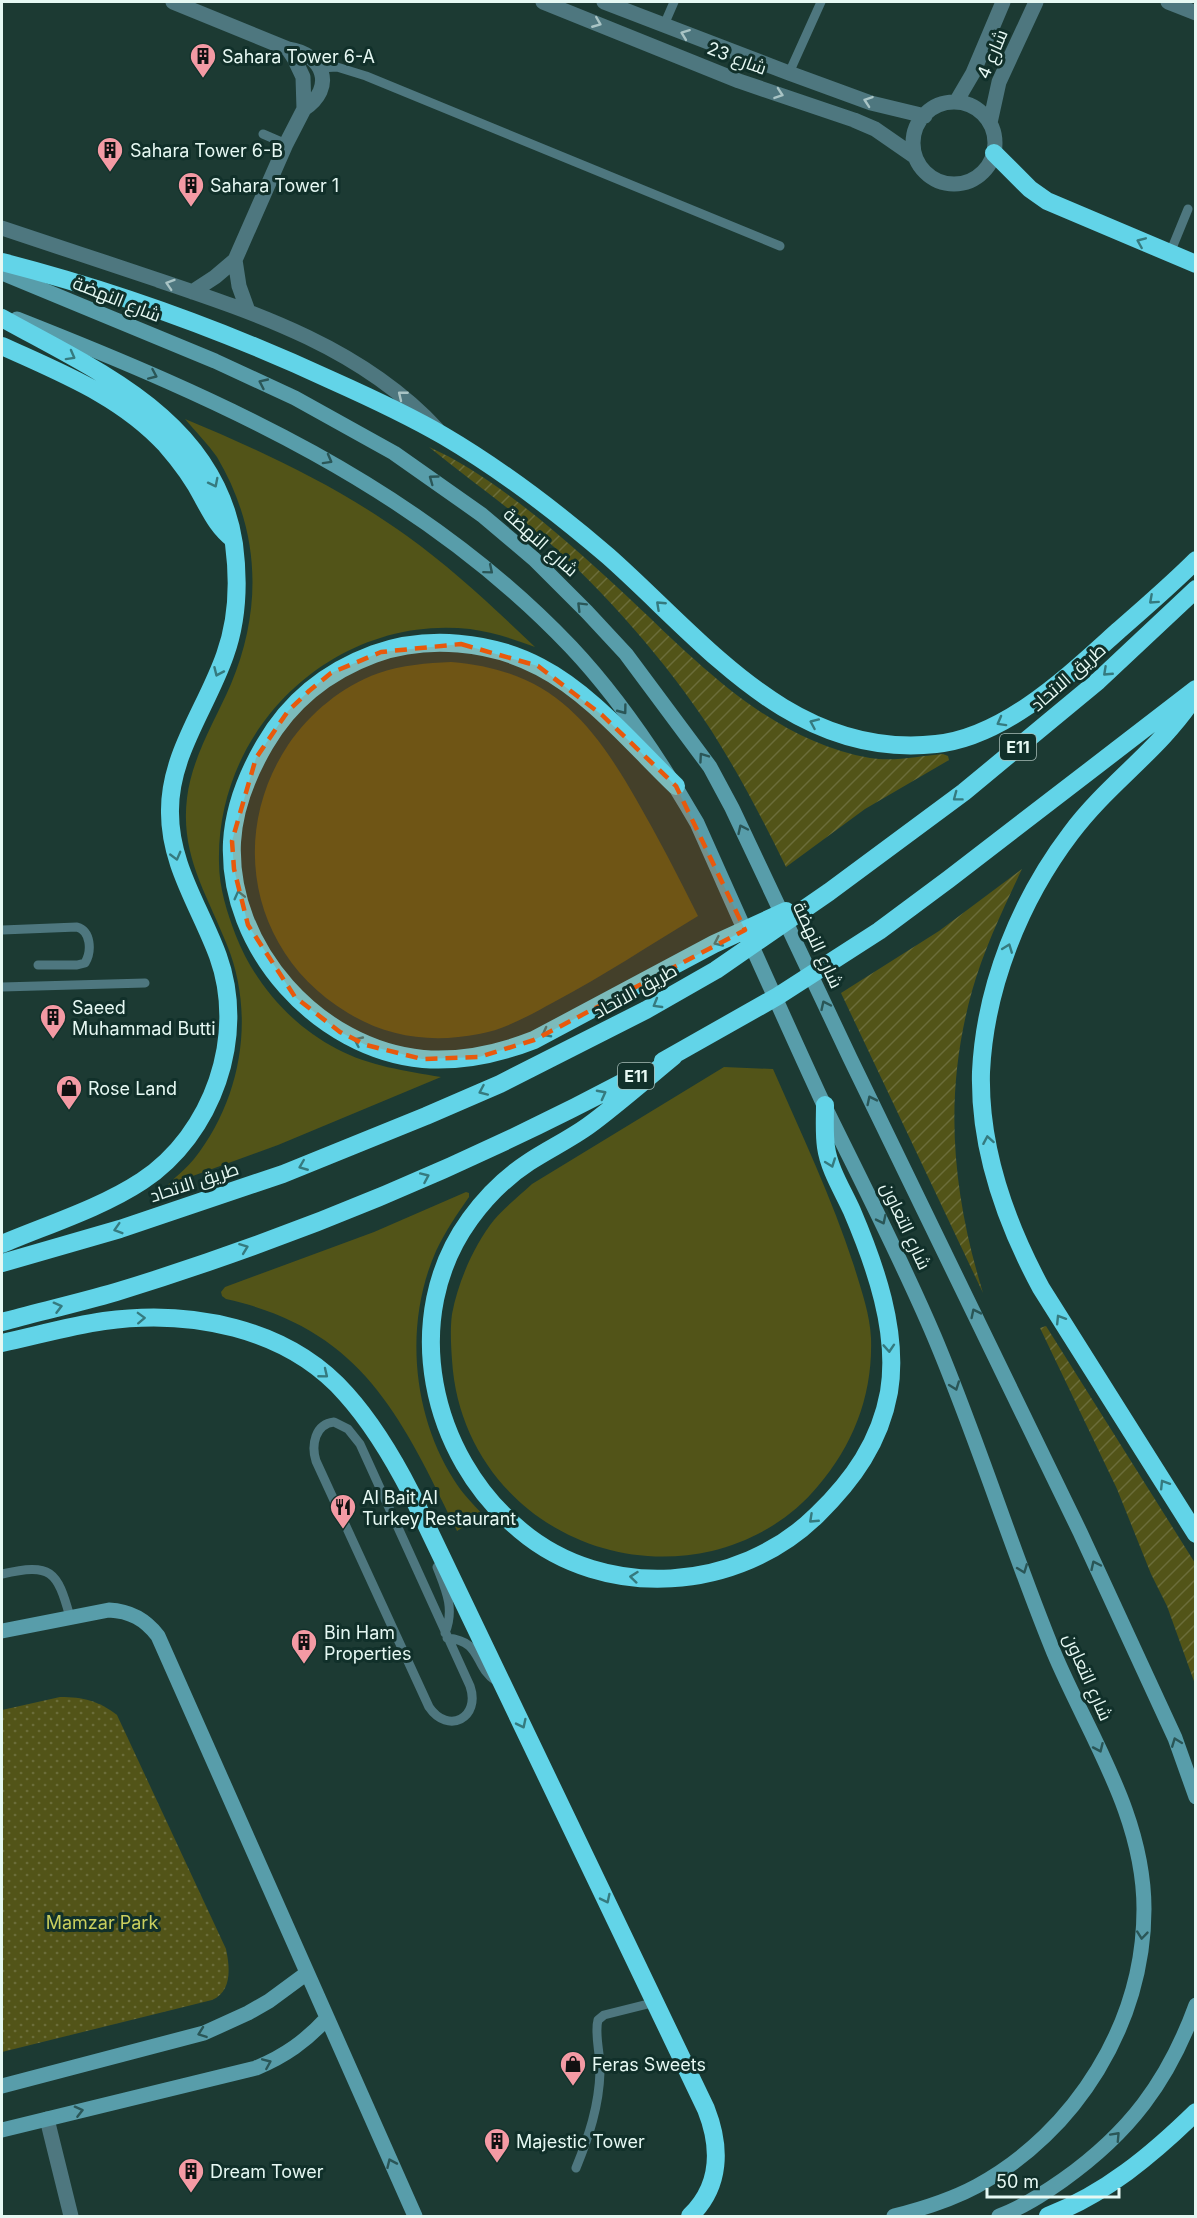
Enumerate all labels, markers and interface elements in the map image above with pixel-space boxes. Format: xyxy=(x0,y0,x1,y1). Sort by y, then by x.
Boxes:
one-way arrow xyxy=(591,16,602,28)
street label: شارع 4 xyxy=(972,26,1014,83)
one-way arrow xyxy=(680,28,691,41)
street label: شارع 23 xyxy=(704,37,770,81)
building icon: Sahara Tower 6-A xyxy=(188,41,218,79)
place label: Sahara Tower 6-A xyxy=(222,46,375,67)
one-way arrow xyxy=(773,87,784,100)
one-way arrow xyxy=(863,96,874,109)
building icon: Sahara Tower 6-B xyxy=(95,135,125,173)
place label: Sahara Tower 6-B xyxy=(130,140,283,161)
building icon: Sahara Tower 1 xyxy=(176,170,206,208)
place label: Sahara Tower 1 xyxy=(210,175,339,196)
one-way arrow xyxy=(1137,237,1148,249)
street label: شارع النهضة xyxy=(69,272,164,328)
one-way arrow xyxy=(165,279,176,292)
one-way arrow xyxy=(65,349,75,360)
one-way arrow xyxy=(146,367,157,379)
one-way arrow xyxy=(259,379,270,391)
one-way arrow xyxy=(398,391,409,402)
one-way arrow xyxy=(321,453,332,464)
one-way arrow xyxy=(429,475,440,486)
one-way arrow xyxy=(207,477,218,488)
street label: شارع النهضة xyxy=(498,503,582,582)
one-way arrow xyxy=(482,562,493,573)
one-way arrow xyxy=(1149,593,1159,604)
one-way arrow xyxy=(656,601,667,612)
one-way arrow xyxy=(577,602,588,613)
street label: طريق الاتحاد xyxy=(1026,639,1111,717)
one-way arrow xyxy=(213,665,225,676)
one-way arrow xyxy=(1103,665,1114,676)
one-way arrow xyxy=(616,704,627,715)
one-way arrow xyxy=(997,715,1007,726)
one-way arrow xyxy=(809,718,820,730)
road number: E11 xyxy=(1000,734,1036,760)
one-way arrow xyxy=(699,753,710,764)
one-way arrow xyxy=(953,790,964,801)
one-way arrow xyxy=(738,824,750,835)
one-way arrow xyxy=(169,851,182,861)
one-way arrow xyxy=(234,890,247,900)
street label: شارع النهضة xyxy=(787,899,847,992)
one-way arrow xyxy=(714,934,725,946)
one-way arrow xyxy=(1001,944,1013,955)
street label: طريق الاتحاد xyxy=(590,959,681,1024)
place label: Saeed Muhammad Butti xyxy=(72,997,216,1039)
one-way arrow xyxy=(653,997,663,1008)
one-way arrow xyxy=(821,1001,833,1012)
building icon: Saeed Muhammad Butti xyxy=(38,1002,68,1040)
one-way arrow xyxy=(542,1026,552,1037)
one-way arrow xyxy=(354,1036,365,1048)
road number: E11 xyxy=(618,1063,654,1089)
shop icon: Rose Land xyxy=(54,1073,84,1111)
place label: Rose Land xyxy=(88,1078,177,1099)
one-way arrow xyxy=(478,1084,489,1096)
one-way arrow xyxy=(596,1090,606,1101)
one-way arrow xyxy=(867,1096,878,1107)
one-way arrow xyxy=(982,1135,995,1145)
one-way arrow xyxy=(824,1157,837,1168)
street label: طريق الاتحاد xyxy=(147,1158,242,1208)
one-way arrow xyxy=(298,1159,309,1171)
one-way arrow xyxy=(419,1172,430,1184)
street label: شارع التعاون xyxy=(875,1179,935,1274)
one-way arrow xyxy=(875,1214,886,1224)
one-way arrow xyxy=(113,1222,124,1234)
one-way arrow xyxy=(238,1243,249,1255)
one-way arrow xyxy=(52,1302,63,1314)
one-way arrow xyxy=(971,1309,982,1320)
one-way arrow xyxy=(137,1312,146,1324)
one-way arrow xyxy=(1056,1315,1068,1325)
one-way arrow xyxy=(883,1343,896,1352)
one-way arrow xyxy=(317,1366,328,1377)
one-way arrow xyxy=(947,1380,960,1391)
one-way arrow xyxy=(1160,1480,1172,1490)
place label: Al Bait Al Turkey Restaurant xyxy=(362,1487,516,1529)
restaurant icon: Al Bait Al Turkey Restaurant xyxy=(328,1492,358,1530)
one-way arrow xyxy=(809,1512,820,1523)
one-way arrow xyxy=(1090,1560,1102,1571)
one-way arrow xyxy=(1015,1563,1028,1574)
one-way arrow xyxy=(629,1571,638,1584)
place label: Bin Ham Properties xyxy=(324,1622,412,1664)
building icon: Bin Ham Properties xyxy=(289,1627,319,1665)
street label: شارع التعاون xyxy=(1058,1630,1117,1725)
one-way arrow xyxy=(515,1717,527,1728)
one-way arrow xyxy=(1171,1737,1183,1748)
one-way arrow xyxy=(1092,1742,1104,1753)
one-way arrow xyxy=(599,1893,611,1904)
park label: Mamzar Park xyxy=(46,1912,158,1933)
one-way arrow xyxy=(1136,1931,1148,1940)
one-way arrow xyxy=(198,2026,208,2039)
shop icon: Feras Sweets xyxy=(558,2049,588,2087)
place label: Feras Sweets xyxy=(592,2054,706,2075)
one-way arrow xyxy=(261,2058,272,2070)
one-way arrow xyxy=(74,2105,84,2118)
building icon: Majestic Tower xyxy=(482,2126,512,2164)
place label: Majestic Tower xyxy=(516,2131,645,2152)
one-way arrow xyxy=(1109,2133,1120,2143)
building icon: Dream Tower xyxy=(176,2156,206,2194)
one-way arrow xyxy=(386,2159,398,2170)
place label: Dream Tower xyxy=(210,2161,324,2182)
scale bar xyxy=(987,2161,1119,2199)
text: 50 m xyxy=(996,2171,1039,2192)

